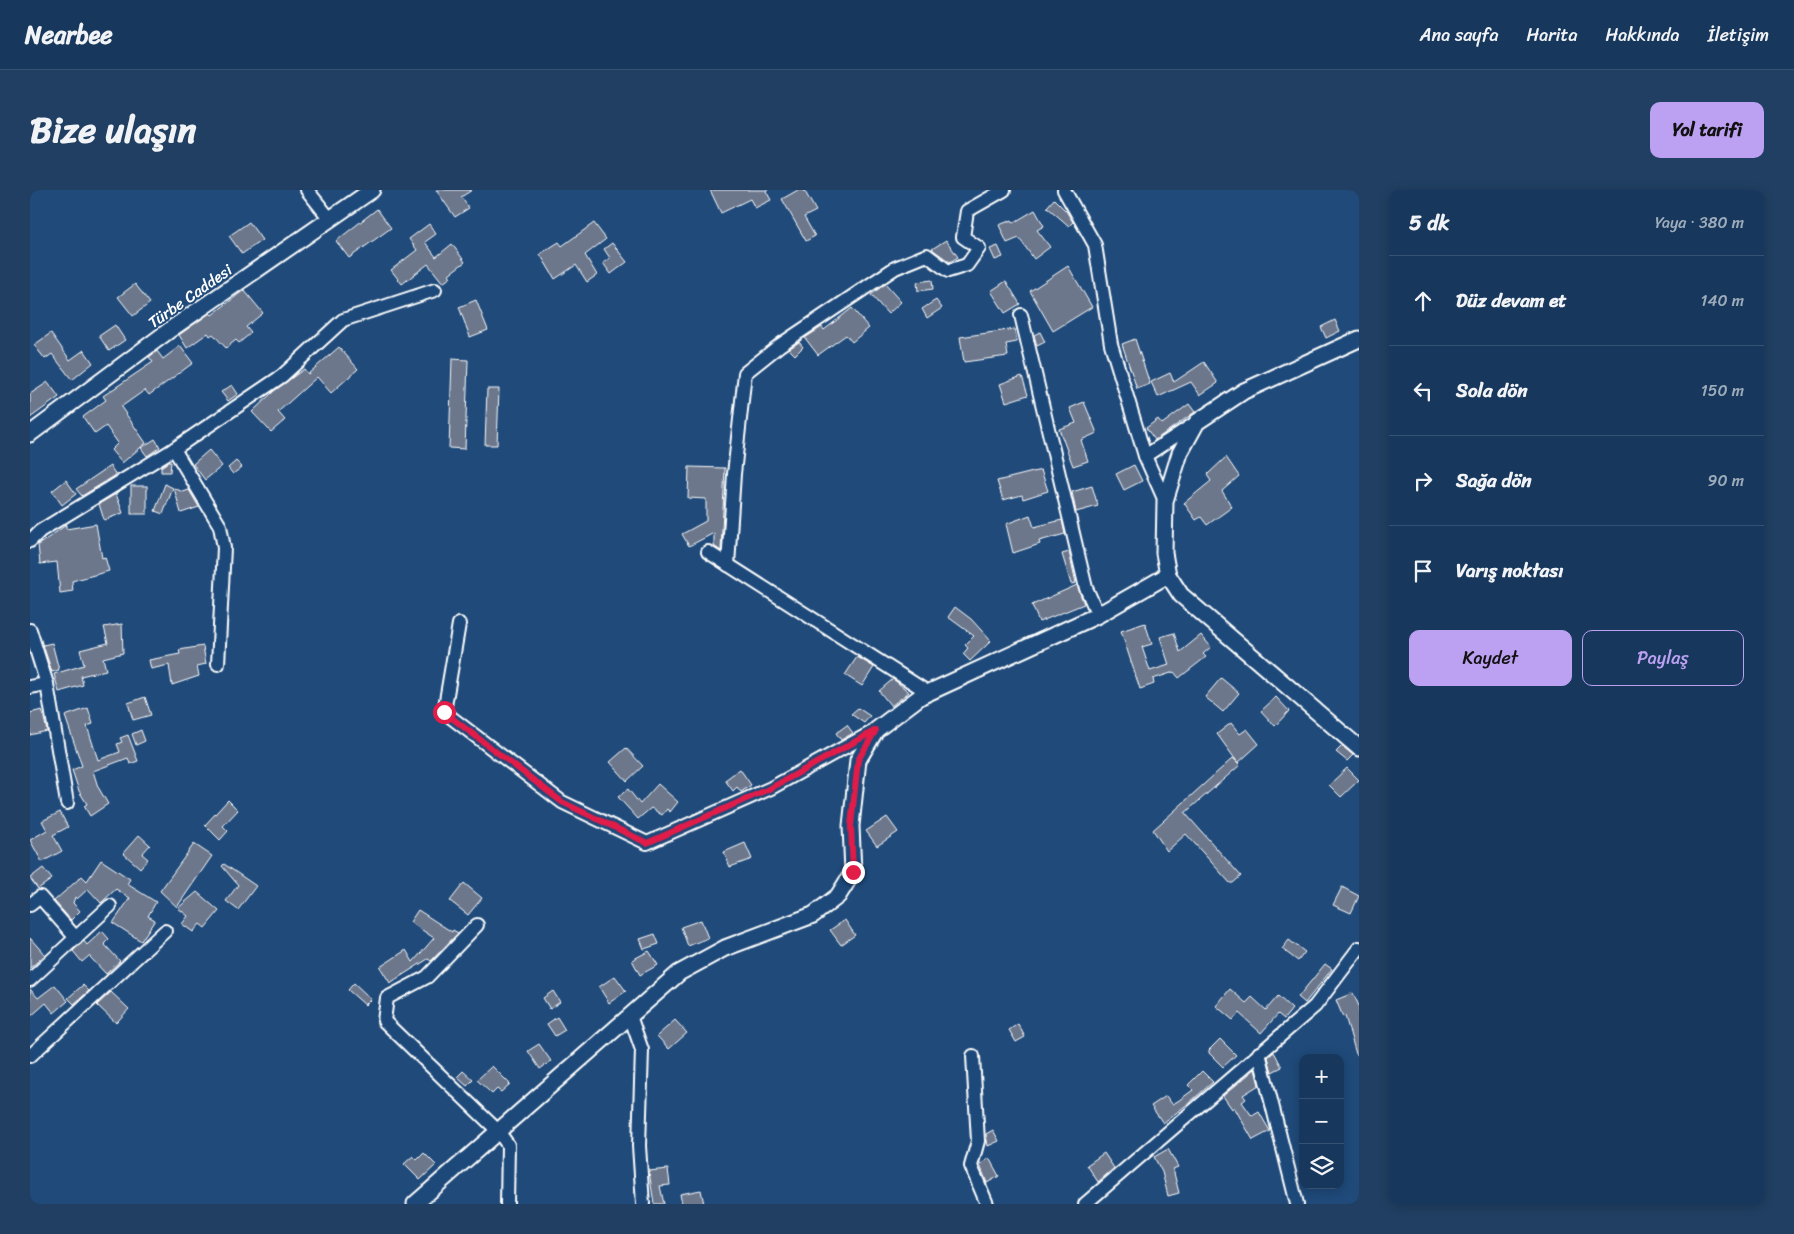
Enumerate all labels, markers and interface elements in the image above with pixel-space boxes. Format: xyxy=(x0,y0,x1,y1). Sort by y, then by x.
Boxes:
text: Nearbee xyxy=(25,14,113,56)
text: Ana sayfa xyxy=(1420,19,1498,51)
text: Harita xyxy=(1526,19,1577,51)
text: Hakkında xyxy=(1605,19,1680,51)
text: İletişim xyxy=(1708,19,1769,51)
text: Bize ulaşın xyxy=(30,99,196,161)
button: Yol tarifi xyxy=(1650,102,1764,158)
text: 5 dk xyxy=(1409,204,1450,242)
text: Yaya · 380 m xyxy=(1655,208,1744,237)
street label: Türbe Caddesi xyxy=(142,256,239,336)
text: Düz devam et xyxy=(1456,284,1567,317)
text: 140 m xyxy=(1701,286,1744,315)
icon: ahead xyxy=(1409,287,1437,315)
text: Sola dön xyxy=(1456,374,1527,407)
text: 150 m xyxy=(1701,376,1744,405)
icon: left xyxy=(1409,377,1437,405)
text: Sağa dön xyxy=(1456,464,1531,497)
text: 90 m xyxy=(1708,466,1744,495)
icon: right xyxy=(1409,467,1437,495)
text: Varış noktası xyxy=(1456,554,1563,587)
icon: arrive xyxy=(1409,557,1437,585)
button: Kaydet xyxy=(1409,630,1572,686)
button: Paylaş xyxy=(1582,630,1744,686)
route start xyxy=(433,701,456,724)
route end xyxy=(842,861,865,884)
map controls xyxy=(1299,1054,1344,1189)
button: + xyxy=(1299,1054,1344,1099)
button: − xyxy=(1299,1099,1344,1144)
button: layers xyxy=(1299,1144,1344,1189)

